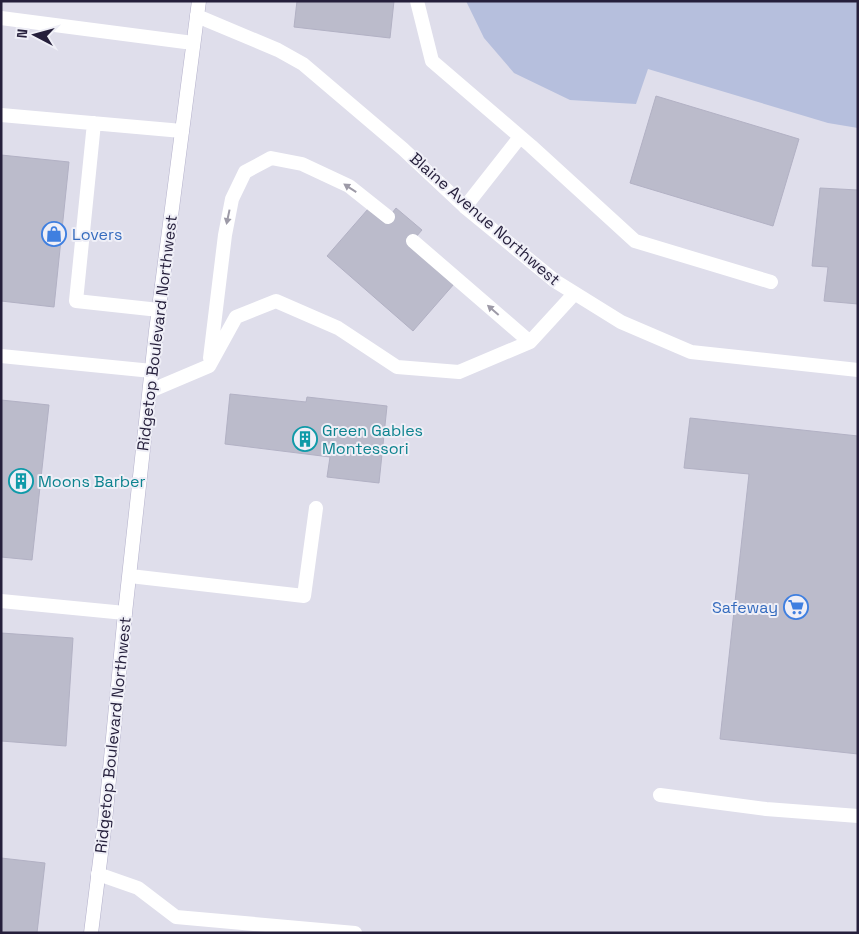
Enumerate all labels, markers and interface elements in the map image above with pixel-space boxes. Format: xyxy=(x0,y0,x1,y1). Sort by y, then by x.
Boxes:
north arrow xyxy=(10,10,60,60)
text: N xyxy=(13,28,32,39)
street label: Blaine Avenue Northwest xyxy=(405,148,565,290)
one-way arrow xyxy=(343,183,356,193)
one-way arrow xyxy=(224,209,232,225)
street label: Ridgetop Boulevard Northwest xyxy=(132,214,182,452)
shop icon: Lovers xyxy=(41,221,67,247)
place label: Lovers xyxy=(72,224,122,245)
one-way arrow xyxy=(487,305,499,316)
place label: Green Gables Montessori xyxy=(322,420,423,459)
building icon: Green Gables Montessori xyxy=(292,426,318,452)
building icon: Moons Barber xyxy=(8,468,34,494)
place label: Moons Barber xyxy=(38,471,146,492)
supermarket icon: Safeway xyxy=(783,594,809,620)
place label: Safeway xyxy=(712,597,778,618)
street label: Ridgetop Boulevard Northwest xyxy=(90,616,136,854)

